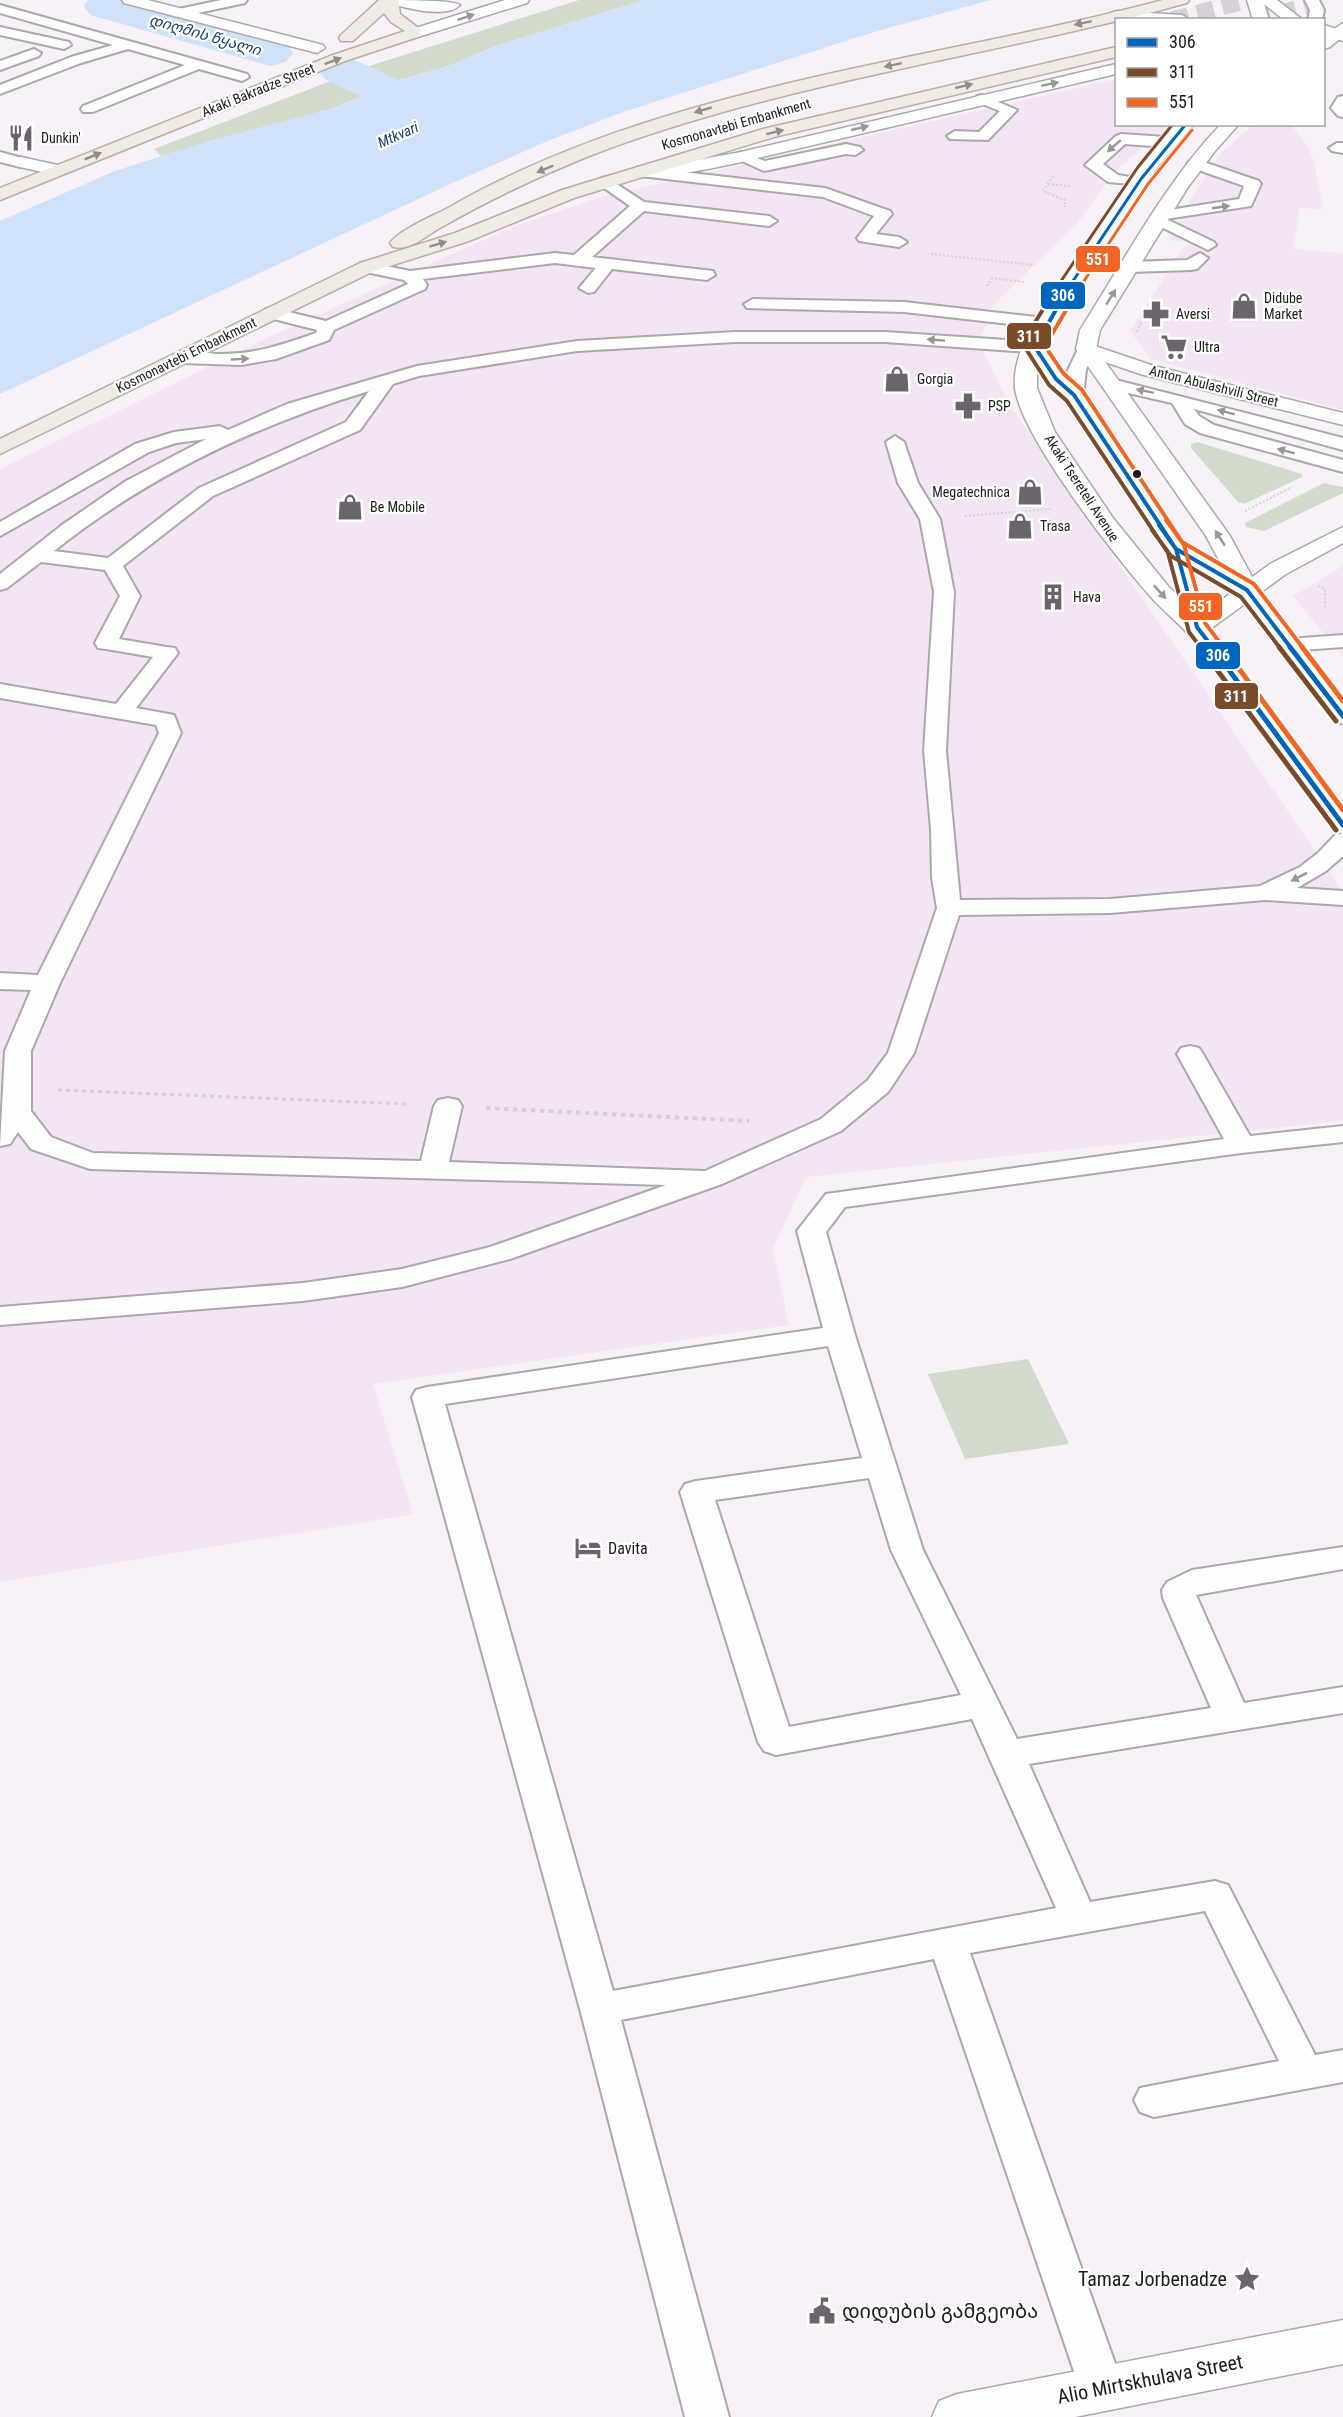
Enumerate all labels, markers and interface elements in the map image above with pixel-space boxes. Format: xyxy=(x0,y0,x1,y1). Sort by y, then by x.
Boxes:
water label: დიღმის წყალი xyxy=(147,10,264,60)
one-way arrow xyxy=(457,11,475,21)
legend xyxy=(1115,18,1325,126)
one-way arrow xyxy=(1073,19,1092,28)
text: 306 xyxy=(1169,31,1196,52)
one-way arrow xyxy=(324,56,342,65)
street label: Akaki Bakradze Street xyxy=(199,60,317,120)
one-way arrow xyxy=(883,61,902,70)
text: 311 xyxy=(1169,61,1196,82)
one-way arrow xyxy=(1040,78,1059,88)
one-way arrow xyxy=(955,81,974,90)
text: 551 xyxy=(1169,91,1196,112)
street label: Kosmonavtebi Embankment xyxy=(660,95,812,153)
one-way arrow xyxy=(694,106,712,116)
water label: Mtkvari xyxy=(375,118,422,152)
restaurant icon: Dunkin' xyxy=(6,123,36,153)
one-way arrow xyxy=(851,123,869,133)
one-way arrow xyxy=(765,126,784,136)
place label: Dunkin' xyxy=(41,130,81,146)
one-way arrow xyxy=(1107,139,1122,152)
one-way arrow xyxy=(84,151,102,160)
one-way arrow xyxy=(535,164,553,174)
one-way arrow xyxy=(1211,202,1230,211)
one-way arrow xyxy=(429,239,447,248)
line badge: 551 xyxy=(1075,245,1121,273)
text: 551 xyxy=(1086,250,1110,269)
line badge: 306 xyxy=(1040,281,1086,310)
text: 306 xyxy=(1051,286,1075,305)
one-way arrow xyxy=(1105,289,1116,305)
place label: Didube Market xyxy=(1264,290,1303,322)
shop icon: Didube Market xyxy=(1229,291,1259,321)
pharmacy icon: Aversi xyxy=(1141,299,1171,329)
place label: Aversi xyxy=(1176,306,1210,322)
street label: Kosmonavtebi Embankment xyxy=(113,314,259,396)
line badge: 311 xyxy=(1006,322,1052,350)
text: 311 xyxy=(1017,327,1041,346)
supermarket icon: Ultra xyxy=(1159,332,1189,362)
one-way arrow xyxy=(926,335,945,344)
place label: Ultra xyxy=(1194,339,1220,355)
one-way arrow xyxy=(230,354,249,363)
street label: Anton Abulashvili Street xyxy=(1148,362,1280,410)
shop icon: Gorgia xyxy=(882,364,912,394)
place label: Gorgia xyxy=(917,371,953,387)
one-way arrow xyxy=(1136,385,1155,395)
pharmacy icon: PSP xyxy=(953,391,983,421)
place label: PSP xyxy=(988,398,1011,414)
one-way arrow xyxy=(1217,407,1235,416)
street label: Akaki Tsereteli Avenue xyxy=(1041,432,1123,545)
one-way arrow xyxy=(1277,446,1295,455)
unlabelled marker xyxy=(1131,468,1143,480)
shop icon: Megatechnica xyxy=(1015,477,1045,507)
place label: Megatechnica xyxy=(932,484,1010,500)
shop icon: Be Mobile xyxy=(335,492,365,522)
place label: Be Mobile xyxy=(370,499,425,515)
shop icon: Trasa xyxy=(1005,511,1035,541)
place label: Trasa xyxy=(1040,518,1071,534)
one-way arrow xyxy=(1214,530,1225,546)
building icon: Hava xyxy=(1038,582,1068,612)
one-way arrow xyxy=(1153,585,1167,600)
place label: Hava xyxy=(1073,589,1101,605)
line badge: 551 xyxy=(1178,592,1223,621)
text: 551 xyxy=(1189,597,1213,616)
line badge: 306 xyxy=(1195,641,1241,670)
text: 306 xyxy=(1206,646,1230,665)
line badge: 311 xyxy=(1214,682,1259,710)
text: 311 xyxy=(1224,687,1248,706)
one-way arrow xyxy=(1291,872,1308,882)
hotel icon: Davita xyxy=(573,1533,603,1563)
place label: Davita xyxy=(608,1539,648,1558)
place icon: Tamaz Jorbenadze xyxy=(1232,2264,1262,2294)
place label: Tamaz Jorbenadze xyxy=(1078,2267,1227,2291)
public building icon: დიდუბის გამგეობა xyxy=(807,2296,837,2326)
place label: დიდუბის გამგეობა xyxy=(842,2299,1038,2324)
street label: Alio Mirtskhulava Street xyxy=(1055,2349,1245,2409)

